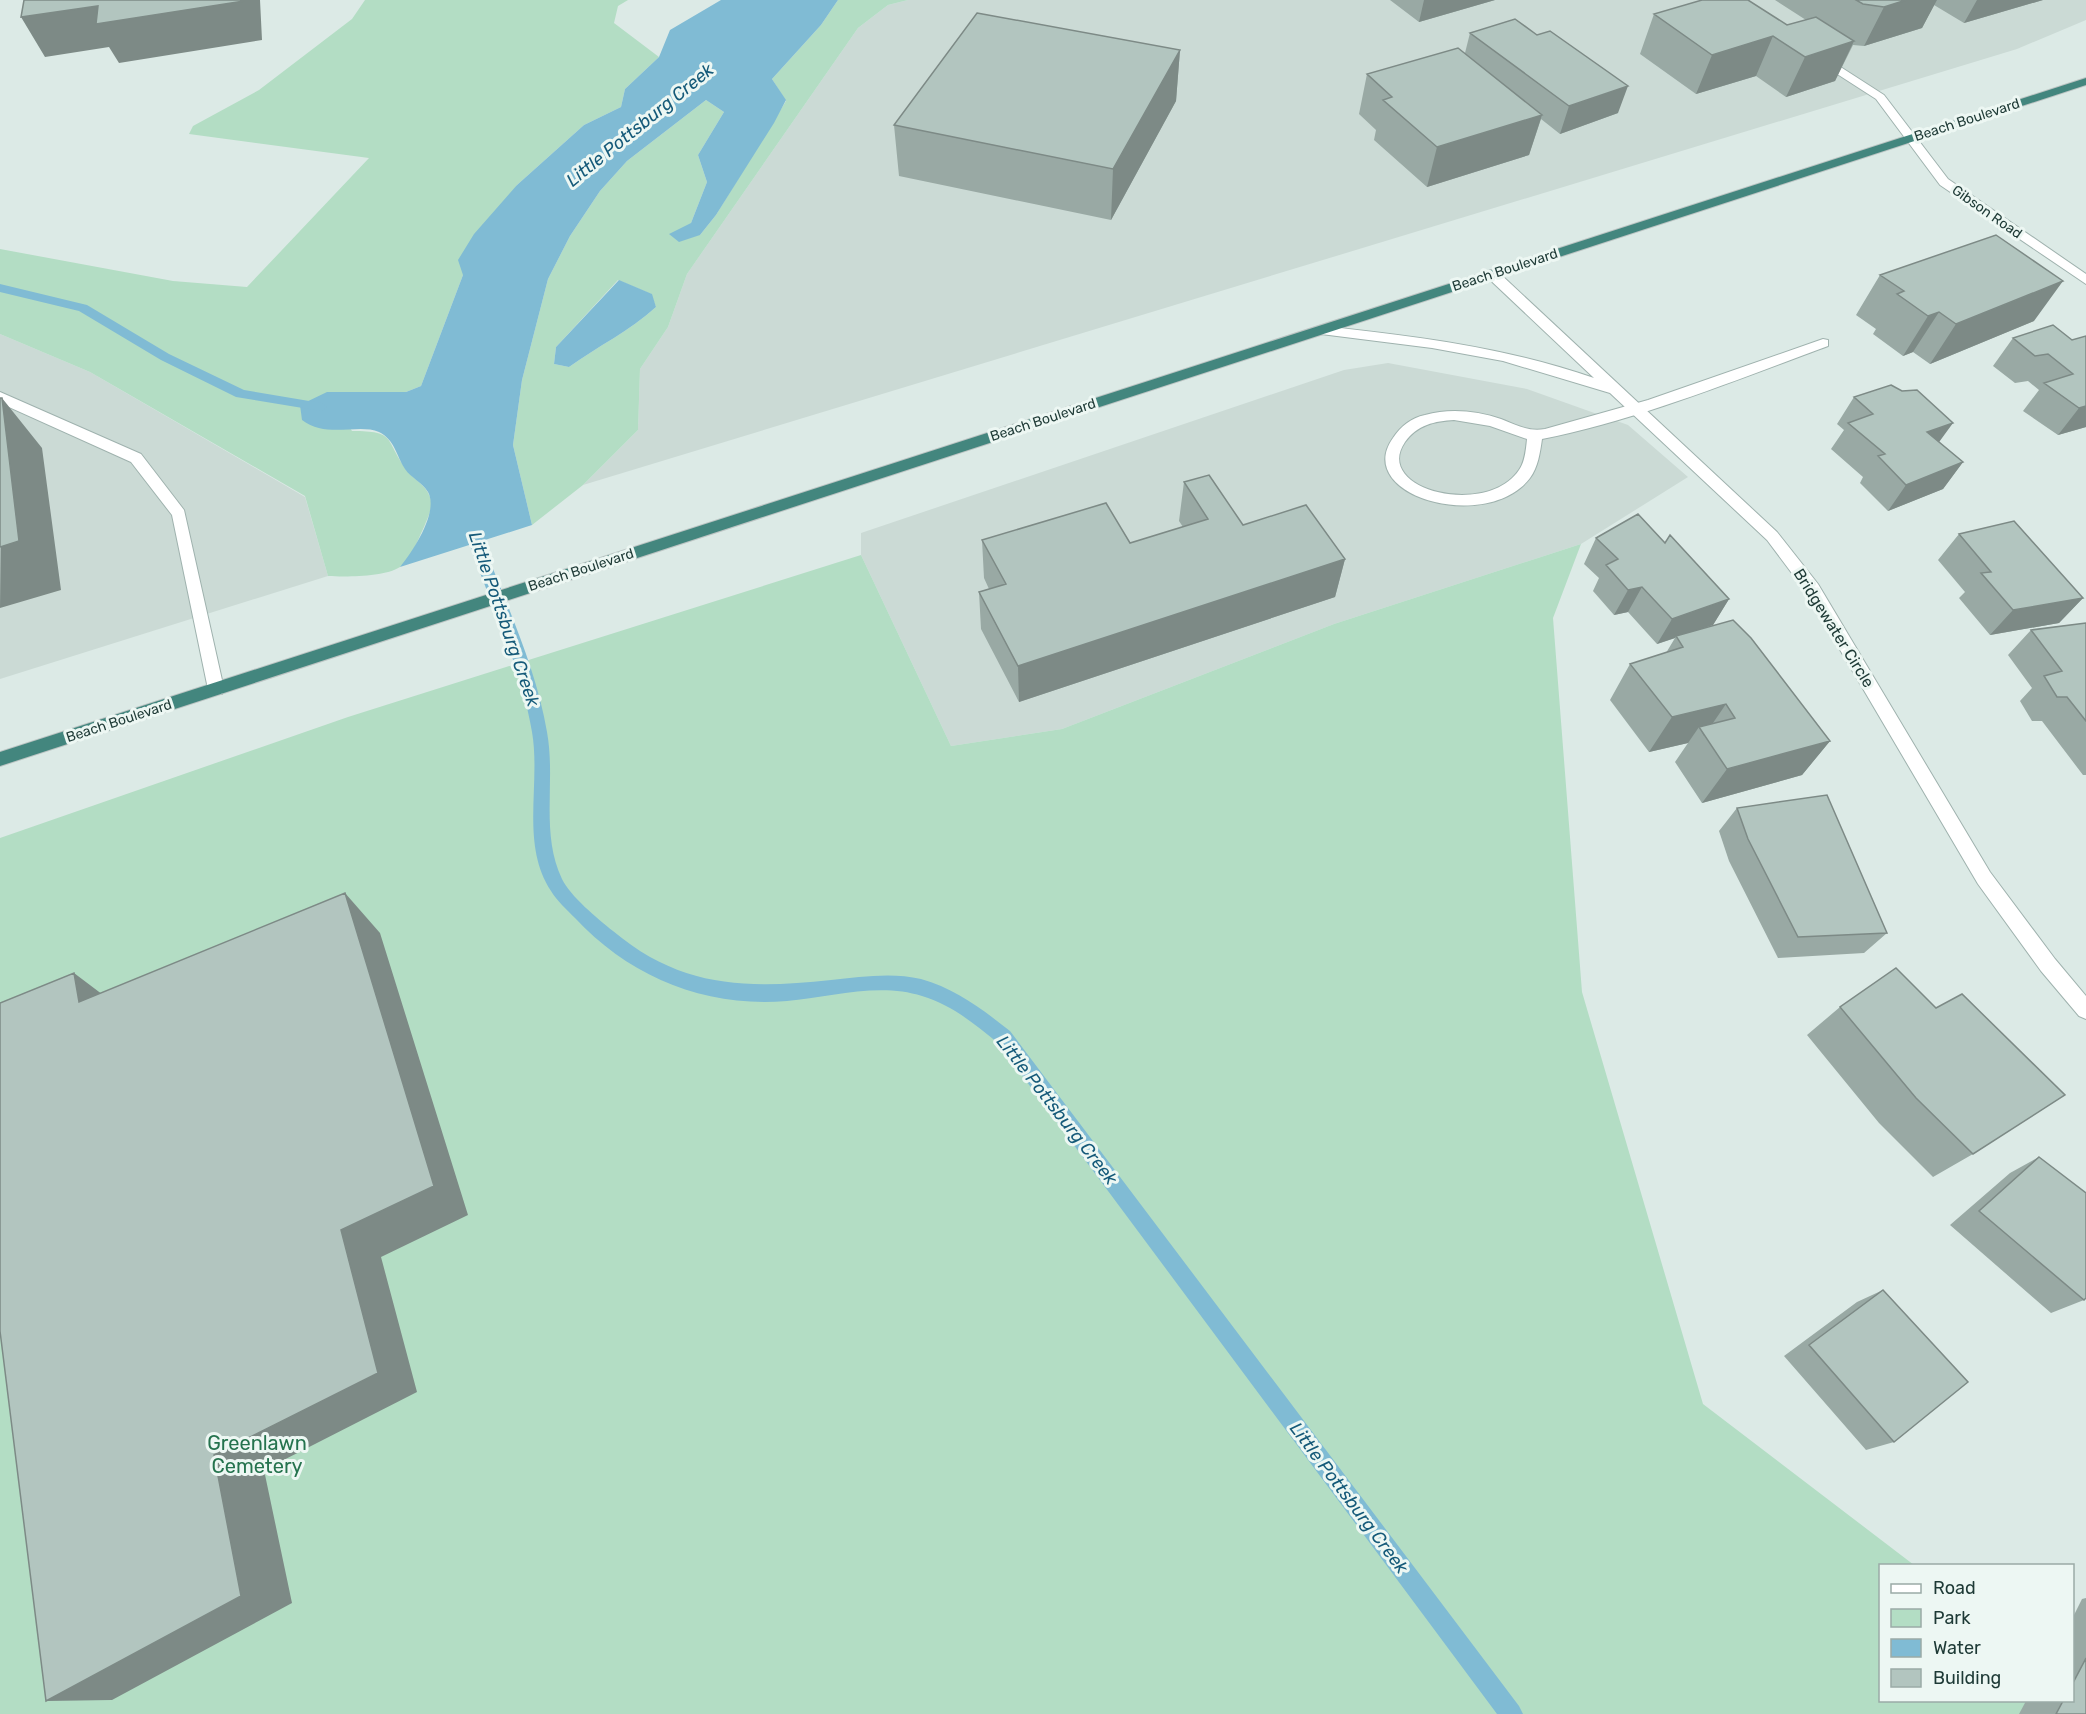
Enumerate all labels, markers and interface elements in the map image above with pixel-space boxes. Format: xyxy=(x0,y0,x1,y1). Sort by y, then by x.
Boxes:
water label: Little Pottsburg Creek xyxy=(562,58,719,191)
street label: Beach Boulevard xyxy=(1912,95,2022,145)
street label: Gibson Road xyxy=(1949,182,2025,242)
street label: Beach Boulevard xyxy=(1450,245,1560,295)
street label: Beach Boulevard xyxy=(988,395,1098,445)
water label: Little Pottsburg Creek xyxy=(464,529,544,710)
street label: Beach Boulevard xyxy=(526,545,636,595)
street label: Bridgewater Circle xyxy=(1790,565,1878,691)
street label: Beach Boulevard xyxy=(64,696,174,746)
water label: Little Pottsburg Creek xyxy=(992,1031,1123,1190)
water label: Little Pottsburg Creek xyxy=(1285,1418,1413,1578)
park label: Greenlawn Cemetery xyxy=(207,1431,307,1478)
legend xyxy=(1879,1564,2074,1702)
text: Road xyxy=(1933,1577,1976,1599)
text: Park xyxy=(1933,1607,1971,1629)
text: Water xyxy=(1933,1637,1981,1659)
text: Building xyxy=(1933,1667,2001,1689)

